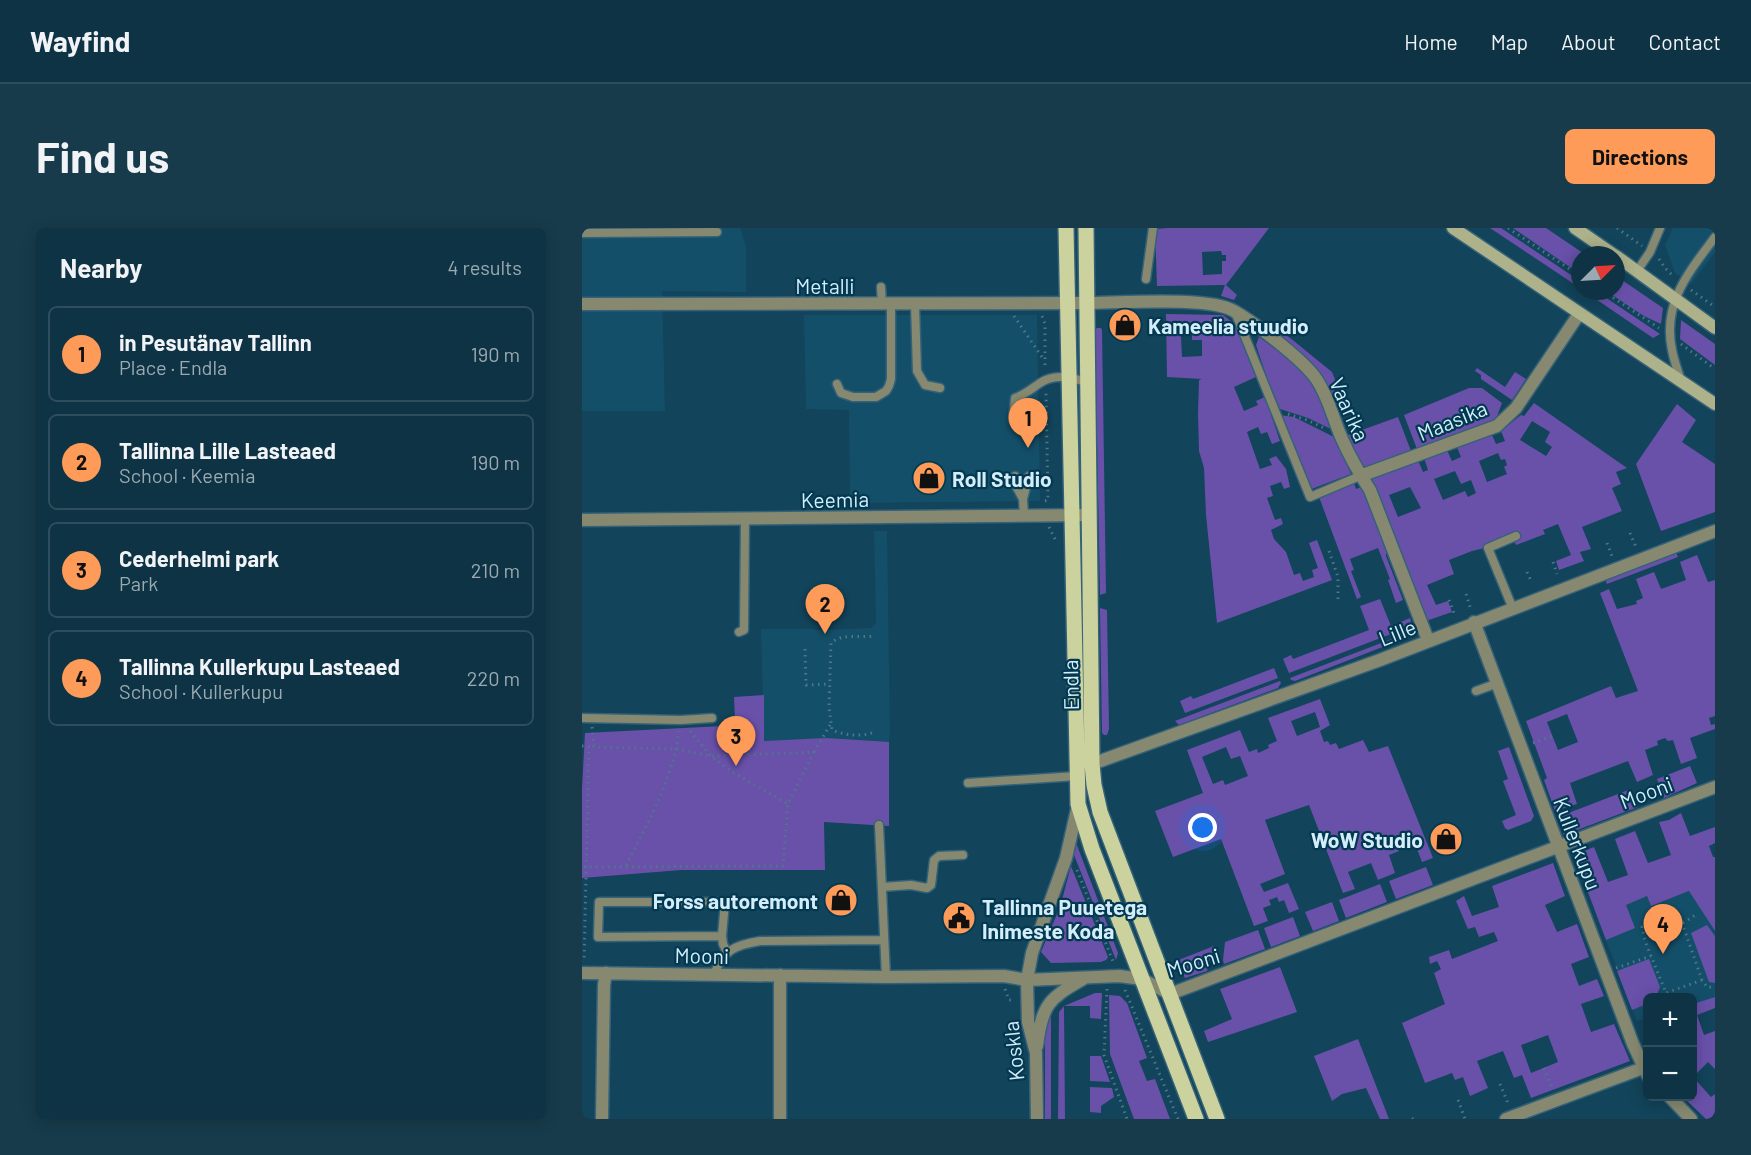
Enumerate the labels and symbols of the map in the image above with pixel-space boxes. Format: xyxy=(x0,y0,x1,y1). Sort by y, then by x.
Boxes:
north arrow xyxy=(1571,246,1625,300)
street label: Metalli xyxy=(795,273,855,298)
shop icon: Kameelia stuudio xyxy=(1107,307,1143,343)
place label: Kameelia stuudio xyxy=(1148,313,1309,338)
street label: Vaarika xyxy=(1325,373,1375,445)
street label: Maasika xyxy=(1413,395,1491,445)
pin: 1 xyxy=(1008,398,1048,448)
shop icon: Roll Studio xyxy=(911,460,947,496)
place label: Roll Studio xyxy=(952,466,1052,491)
street label: Keemia xyxy=(801,486,869,512)
pin: 2 xyxy=(806,584,844,634)
street label: Lille xyxy=(1375,613,1419,651)
street label: Endla xyxy=(1057,659,1083,711)
pin: 3 xyxy=(716,716,756,766)
street label: Mooni xyxy=(1616,771,1676,813)
street label: Kullerkupu xyxy=(1549,793,1607,893)
your location xyxy=(1188,813,1217,842)
shop icon: WoW Studio xyxy=(1428,821,1464,857)
place label: WoW Studio xyxy=(1311,827,1423,852)
shop icon: Forss autoremont xyxy=(823,882,859,918)
place label: Forss autoremont xyxy=(653,888,818,913)
place label: Tallinna Puuetega Inimeste Koda xyxy=(982,894,1147,943)
public building icon: Tallinna Puuetega Inimeste Koda xyxy=(941,900,977,936)
pin: 4 xyxy=(1644,904,1682,954)
street label: Mooni xyxy=(674,942,730,968)
street label: Mooni xyxy=(1163,942,1223,982)
street label: Koskla xyxy=(997,1020,1029,1082)

